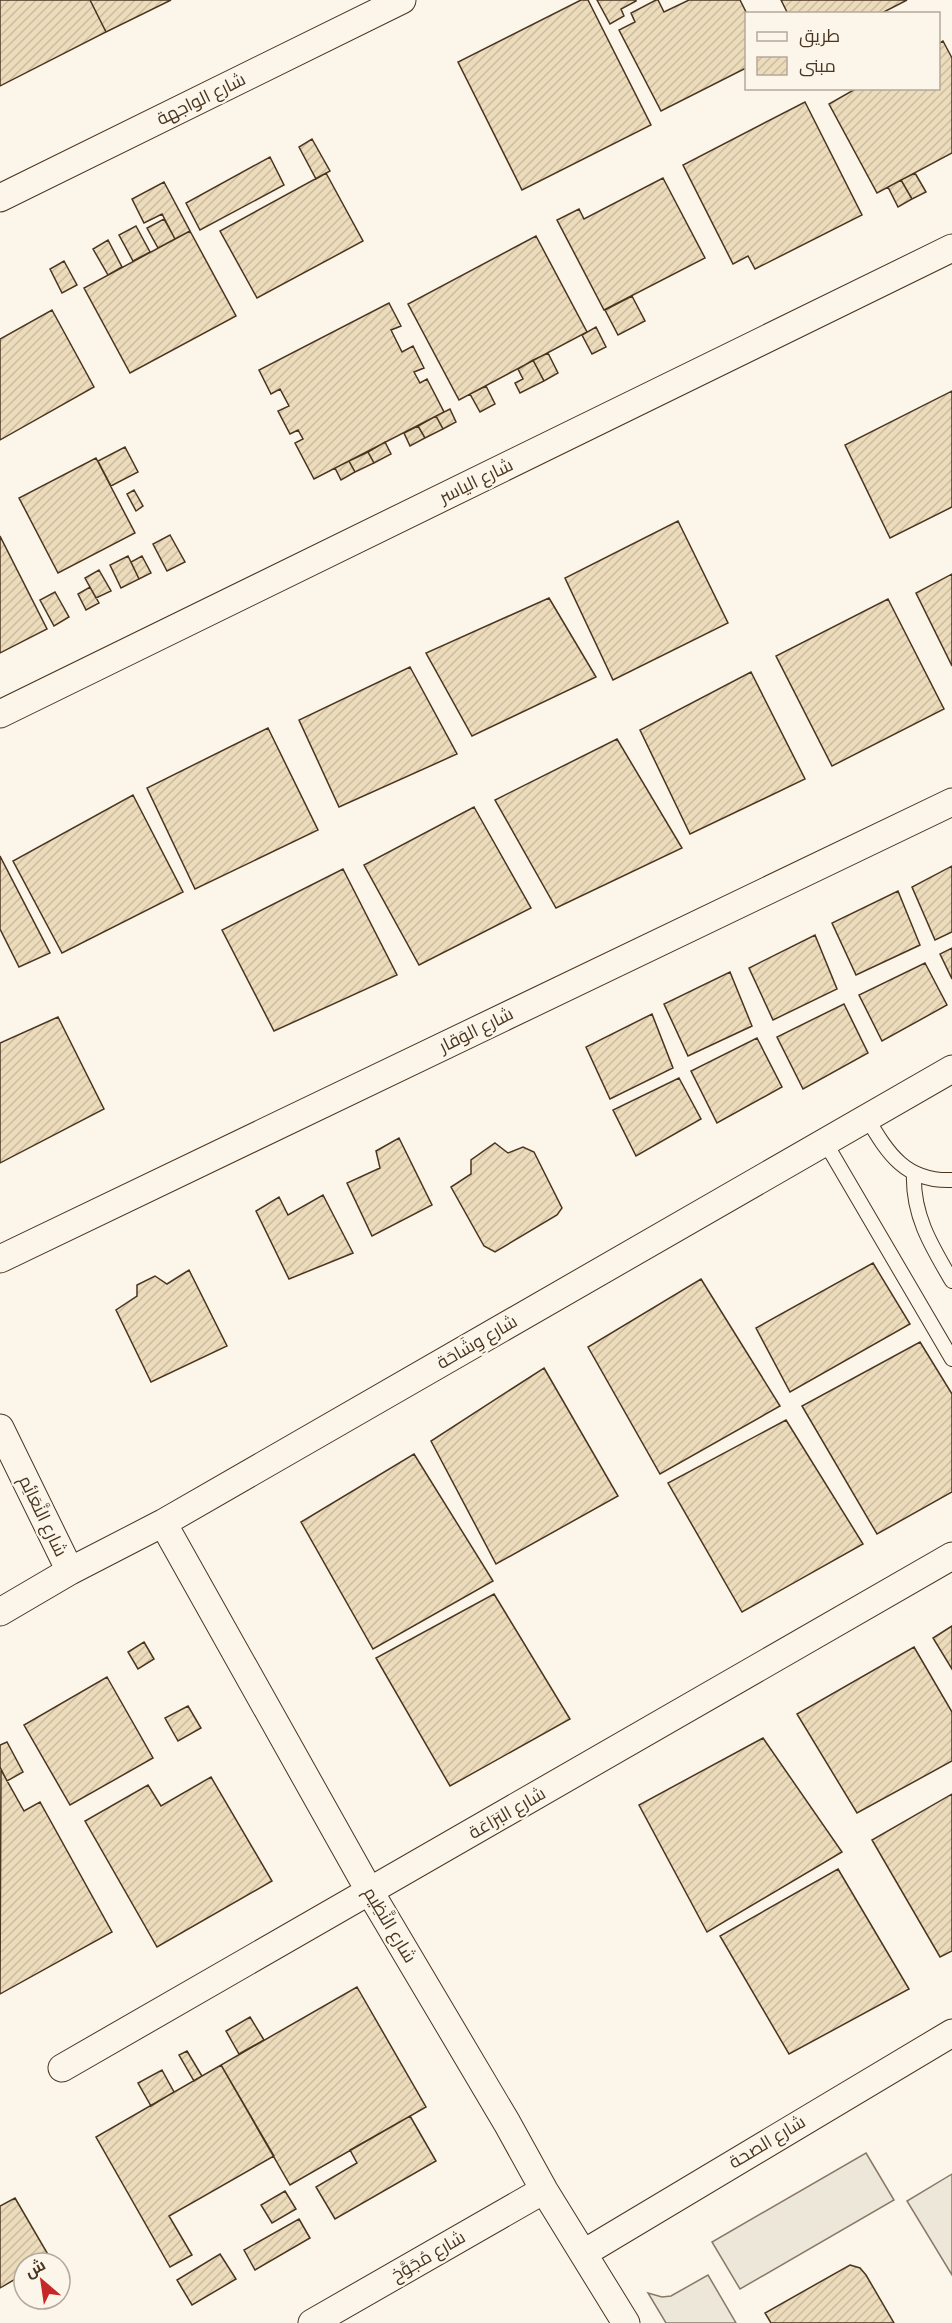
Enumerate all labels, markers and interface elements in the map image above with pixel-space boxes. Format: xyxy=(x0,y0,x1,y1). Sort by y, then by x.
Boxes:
legend xyxy=(745,12,940,90)
text: طريق xyxy=(799,25,840,48)
text: مبنى xyxy=(799,55,836,77)
street label: شارع الواجهة xyxy=(153,68,250,131)
street label: شارع الياسر xyxy=(435,454,517,510)
street label: شارع الوَقار xyxy=(434,1003,517,1059)
street label: شارع وِشَاحَة xyxy=(433,1310,522,1375)
street label: شارع النَّعَائِم xyxy=(13,1472,73,1561)
street label: شارع البَرَاعَة xyxy=(465,1782,550,1845)
street label: شارع النَّظِيم xyxy=(358,1883,422,1967)
street label: شارع الصحة xyxy=(725,2111,810,2174)
street label: شارع مُجَوَّخ xyxy=(387,2226,470,2287)
north arrow xyxy=(12,2251,72,2311)
text: ش xyxy=(21,2255,49,2282)

